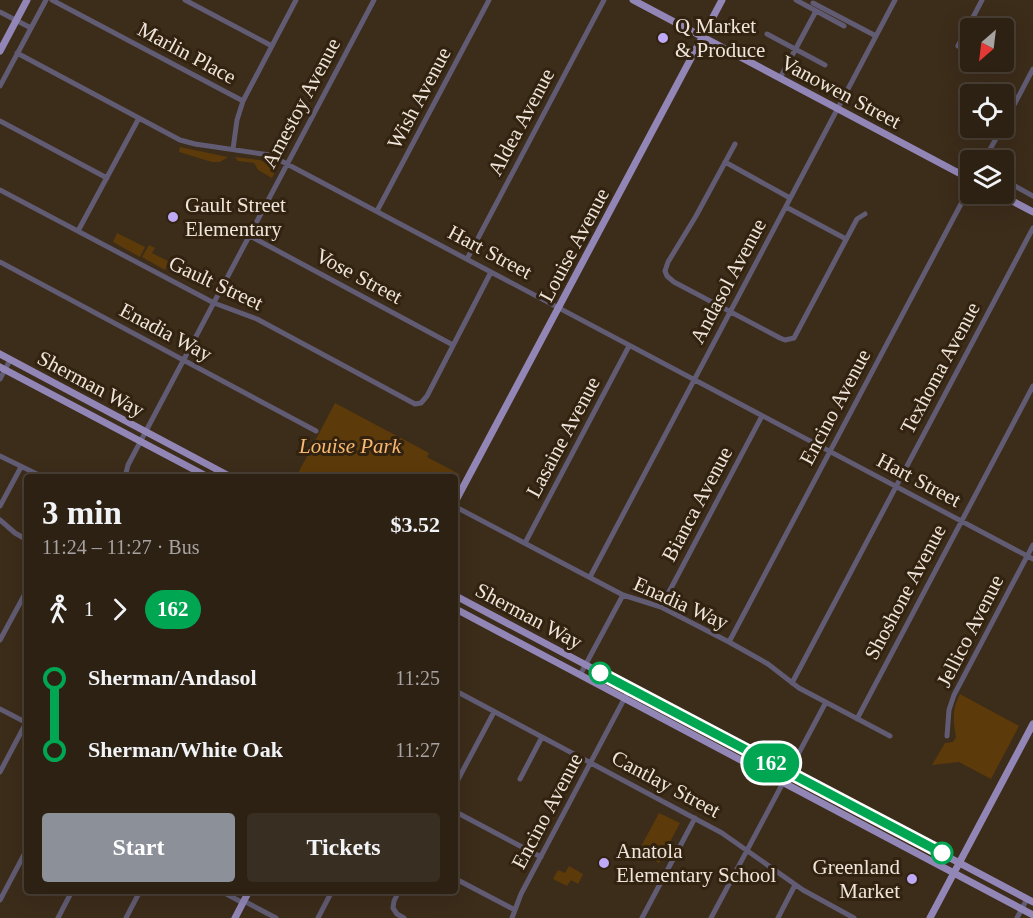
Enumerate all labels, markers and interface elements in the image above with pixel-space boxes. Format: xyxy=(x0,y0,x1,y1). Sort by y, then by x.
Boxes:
place label: Q Market & Produce xyxy=(675,14,765,62)
street label: Marlin Place xyxy=(134,17,240,89)
north arrow xyxy=(960,18,1014,72)
map controls xyxy=(960,18,1014,204)
marker: Q Market & Produce xyxy=(656,31,670,45)
street label: Amestoy Avenue xyxy=(257,34,345,172)
street label: Wish Avenue xyxy=(382,43,456,153)
street label: Vanowen Street xyxy=(777,50,905,134)
street label: Aldea Avenue xyxy=(483,64,559,180)
button: locate xyxy=(960,84,1014,138)
button: layers xyxy=(960,150,1014,204)
street label: Louise Avenue xyxy=(534,184,614,306)
place label: Gault Street Elementary xyxy=(185,193,286,241)
marker: Gault Street Elementary xyxy=(166,210,180,224)
street label: Andasol Avenue xyxy=(685,215,771,347)
street label: Hart Street xyxy=(444,220,536,284)
street label: Vose Street xyxy=(312,243,407,309)
street label: Gault Street xyxy=(165,251,267,315)
street label: Enadia Way xyxy=(116,298,217,367)
street label: Texhoma Avenue xyxy=(895,298,985,438)
street label: Encino Avenue xyxy=(795,345,875,469)
street label: Sherman Way xyxy=(34,346,149,422)
street label: Lasaine Avenue xyxy=(521,373,605,501)
park label: Louise Park xyxy=(298,434,402,458)
street label: Bianca Avenue xyxy=(657,443,737,565)
street label: Hart Street xyxy=(873,448,965,512)
text: 3 min xyxy=(42,495,122,531)
text: $3.52 xyxy=(391,512,440,537)
street label: Shoshone Avenue xyxy=(859,520,951,664)
text: 11:24 – 11:27 · Bus xyxy=(42,536,199,558)
street label: Enadia Way xyxy=(630,571,733,635)
street label: Jellico Avenue xyxy=(931,571,1009,691)
street label: Sherman Way xyxy=(472,578,587,654)
icon: walk xyxy=(42,593,75,626)
icon: forward xyxy=(103,593,136,626)
text: 162 xyxy=(157,597,189,621)
text: 1 xyxy=(84,598,94,620)
unlabelled marker xyxy=(589,662,611,684)
text: Sherman/Andasol xyxy=(88,665,257,690)
text: 11:25 xyxy=(395,667,440,689)
text: Sherman/White Oak xyxy=(88,737,283,762)
text: 11:27 xyxy=(395,739,440,761)
line badge: 162 xyxy=(736,744,806,783)
street label: Cantlay Street xyxy=(608,745,725,823)
street label: Encino Avenue xyxy=(507,749,587,873)
text: 162 xyxy=(755,751,787,775)
button: Start xyxy=(42,813,235,882)
button: Tickets xyxy=(247,813,440,882)
place label: Anatola Elementary School xyxy=(616,839,777,887)
unlabelled marker xyxy=(931,842,953,864)
place label: Greenland Market xyxy=(813,855,900,903)
marker: Anatola Elementary School xyxy=(597,856,611,870)
marker: Greenland Market xyxy=(905,872,919,886)

